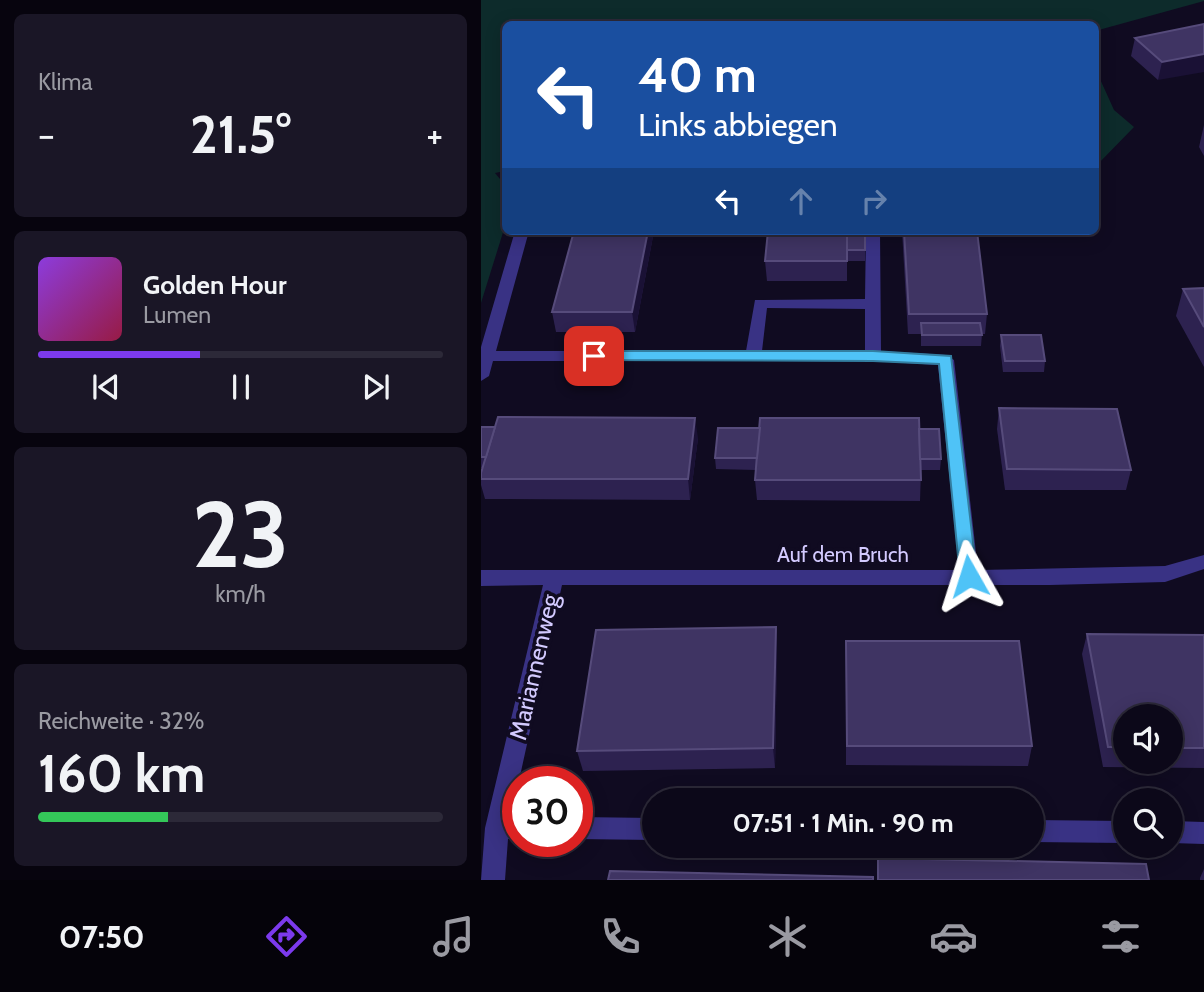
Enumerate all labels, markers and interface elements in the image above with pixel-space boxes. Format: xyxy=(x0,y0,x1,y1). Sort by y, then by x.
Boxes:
text: 40 m xyxy=(638,45,757,104)
icon: left xyxy=(523,49,614,140)
text: Klima xyxy=(38,68,93,96)
text: 21.5° xyxy=(190,103,291,166)
text: Links abbiegen xyxy=(638,105,838,144)
text: − xyxy=(38,111,55,158)
text: + xyxy=(426,111,443,158)
icon: left xyxy=(709,182,747,220)
icon: ahead xyxy=(782,182,820,220)
icon: right xyxy=(855,182,893,220)
text: Golden Hour xyxy=(143,269,286,301)
text: Lumen xyxy=(143,301,211,329)
pin xyxy=(564,326,624,386)
icon: arrive xyxy=(575,337,613,375)
icon: previous xyxy=(87,368,125,406)
icon: pause xyxy=(222,368,260,406)
icon: next xyxy=(357,368,395,406)
text: 23 xyxy=(192,479,289,590)
position arrow xyxy=(932,539,1006,613)
street label: Auf dem Bruch xyxy=(777,542,909,567)
text: km/h xyxy=(215,580,266,608)
street label: Mariannenweg xyxy=(503,590,565,743)
map controls xyxy=(1113,704,1183,858)
button: sound xyxy=(1113,704,1183,774)
text: Reichweite · 32% xyxy=(38,707,204,735)
text: 160 km xyxy=(38,742,205,805)
speed limit sign: 30 xyxy=(502,766,593,857)
button: search xyxy=(1113,788,1183,858)
text: 07:51 · 1 Min. · 90 m xyxy=(732,807,954,839)
icon: directions xyxy=(262,912,311,961)
icon: music xyxy=(429,912,478,961)
icon: phone xyxy=(596,912,645,961)
icon: climate xyxy=(763,912,812,961)
icon: car xyxy=(929,912,978,961)
icon: filters xyxy=(1096,912,1145,961)
text: 07:50 xyxy=(59,917,145,956)

